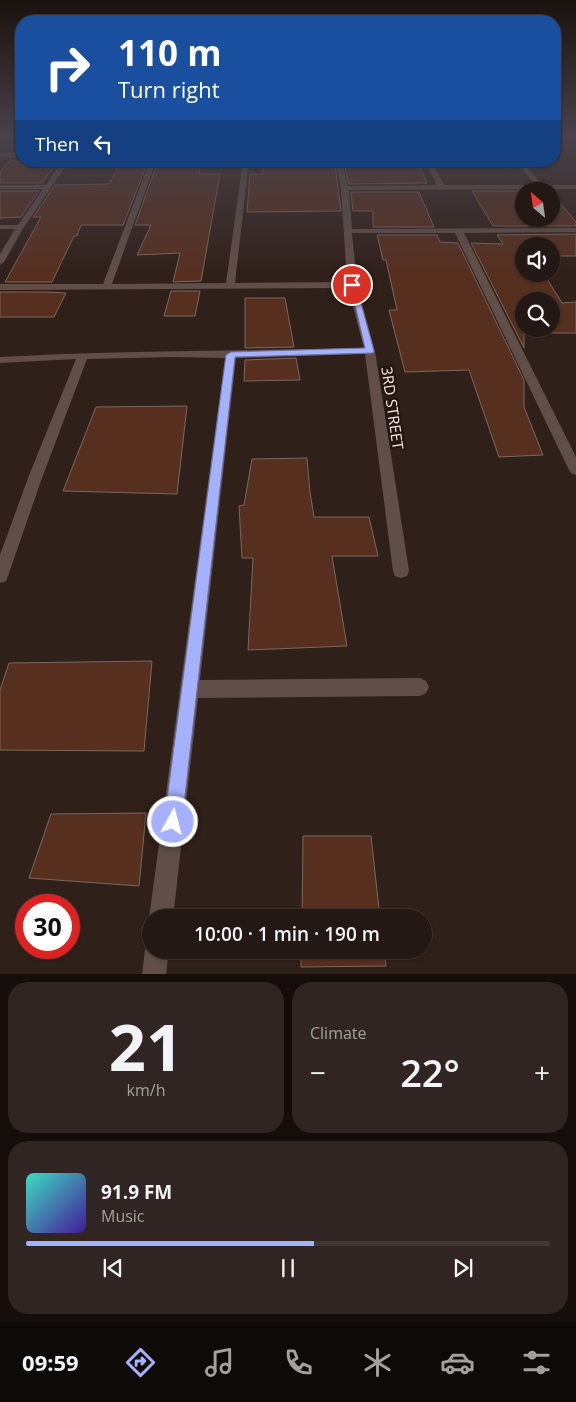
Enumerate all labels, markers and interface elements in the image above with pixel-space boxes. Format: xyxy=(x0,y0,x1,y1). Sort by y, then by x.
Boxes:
text: 110 m xyxy=(118,29,222,76)
icon: right xyxy=(35,35,100,100)
text: Turn right xyxy=(118,74,220,104)
icon: left xyxy=(89,130,117,158)
text: Then xyxy=(35,131,79,157)
north arrow xyxy=(515,182,560,228)
map controls xyxy=(515,182,560,337)
button: sound xyxy=(515,237,560,282)
pin xyxy=(331,264,373,306)
icon: arrive xyxy=(338,271,366,299)
button: search xyxy=(515,292,560,337)
street label: 3RD STREET xyxy=(377,365,409,451)
position arrow xyxy=(146,795,198,847)
speed limit sign: 30 xyxy=(15,894,80,959)
text: 10:00 · 1 min · 190 m xyxy=(194,921,380,947)
text: 21 xyxy=(109,1002,183,1090)
text: Climate xyxy=(310,1022,367,1044)
text: 22° xyxy=(400,1046,460,1098)
text: − xyxy=(310,1053,326,1091)
text: + xyxy=(534,1053,550,1091)
text: km/h xyxy=(127,1079,165,1101)
text: 91.9 FM xyxy=(101,1179,172,1205)
text: Music xyxy=(101,1205,145,1227)
icon: previous xyxy=(99,1254,127,1282)
icon: pause xyxy=(274,1254,302,1282)
icon: next xyxy=(449,1254,477,1282)
icon: directions xyxy=(123,1345,158,1380)
icon: music xyxy=(202,1345,237,1380)
icon: phone xyxy=(281,1345,316,1380)
icon: climate xyxy=(360,1345,395,1380)
icon: car xyxy=(440,1345,475,1380)
icon: filters xyxy=(519,1345,554,1380)
text: 09:59 xyxy=(22,1347,79,1377)

